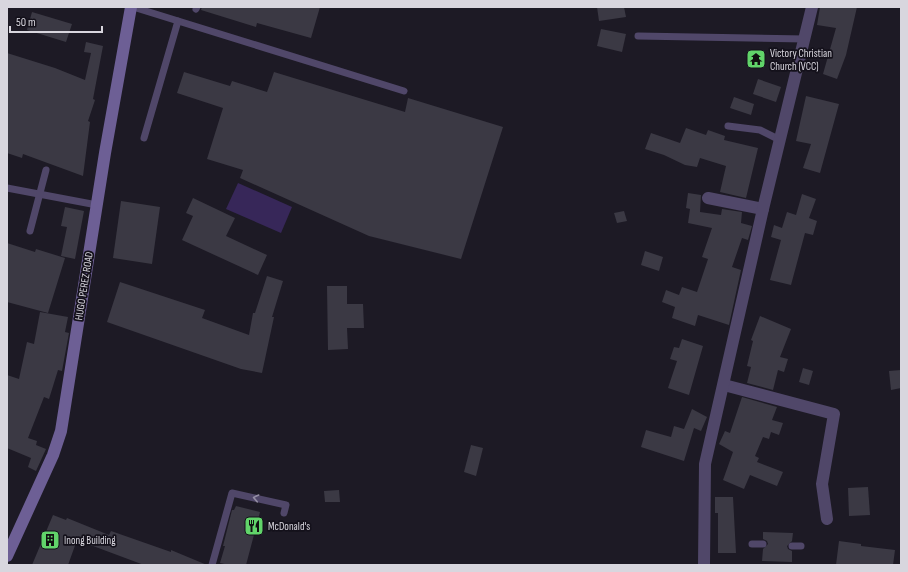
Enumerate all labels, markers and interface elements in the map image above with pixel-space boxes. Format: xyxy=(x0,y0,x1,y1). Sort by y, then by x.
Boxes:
scale bar xyxy=(10,8,102,34)
text: 50 m xyxy=(16,15,36,30)
place label: Victory Christian Church (VCC) xyxy=(770,47,832,73)
temple icon: Victory Christian Church (VCC) xyxy=(745,48,767,70)
street label: HUGO PEREZ ROAD xyxy=(72,251,96,321)
one-way arrow xyxy=(253,495,259,503)
restaurant icon: McDonald's xyxy=(243,515,265,537)
place label: McDonald's xyxy=(268,520,310,533)
building icon: Inong Building xyxy=(39,529,61,551)
place label: Inong Building xyxy=(64,534,116,547)

